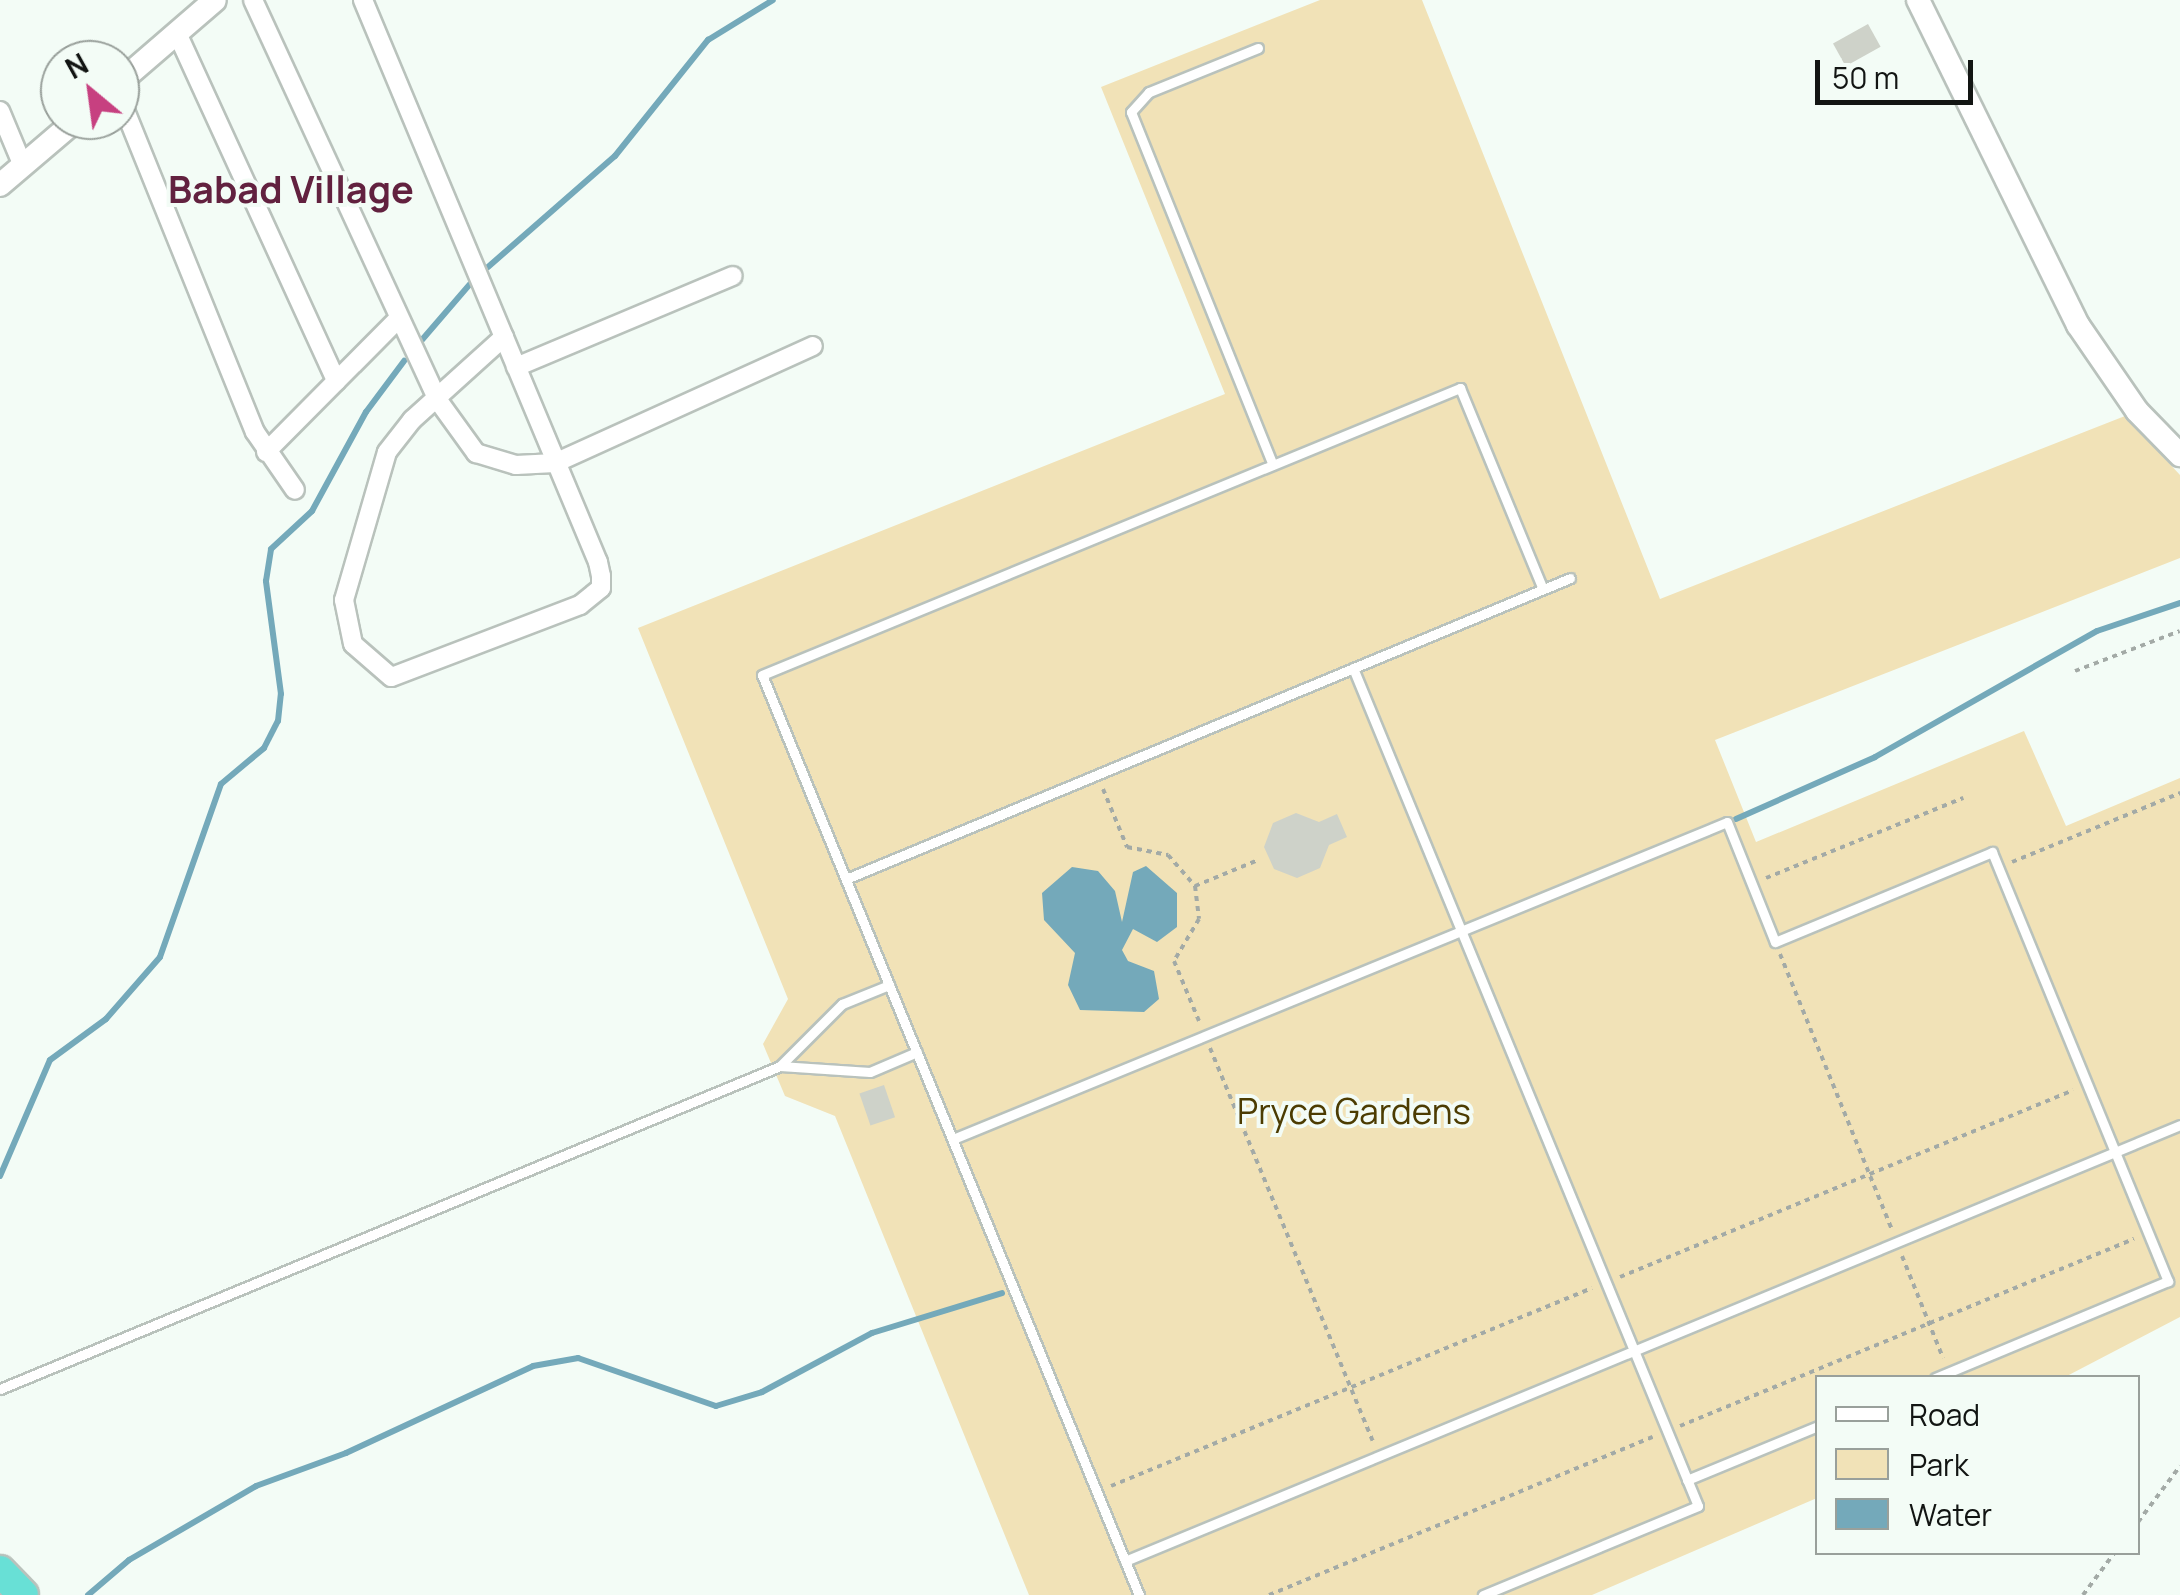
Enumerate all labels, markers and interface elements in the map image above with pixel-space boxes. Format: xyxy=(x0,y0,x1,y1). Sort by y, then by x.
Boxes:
north arrow xyxy=(40,40,140,140)
scale bar xyxy=(1820,40,1978,102)
text: N xyxy=(58,44,94,87)
text: 50 m xyxy=(1832,57,1899,98)
district label: Babad Village xyxy=(168,166,414,212)
park label: Pryce Gardens xyxy=(1237,1090,1471,1132)
legend xyxy=(1815,1375,2140,1555)
text: Road xyxy=(1909,1394,1980,1435)
text: Park xyxy=(1909,1444,1969,1485)
text: Water xyxy=(1909,1494,1992,1535)

